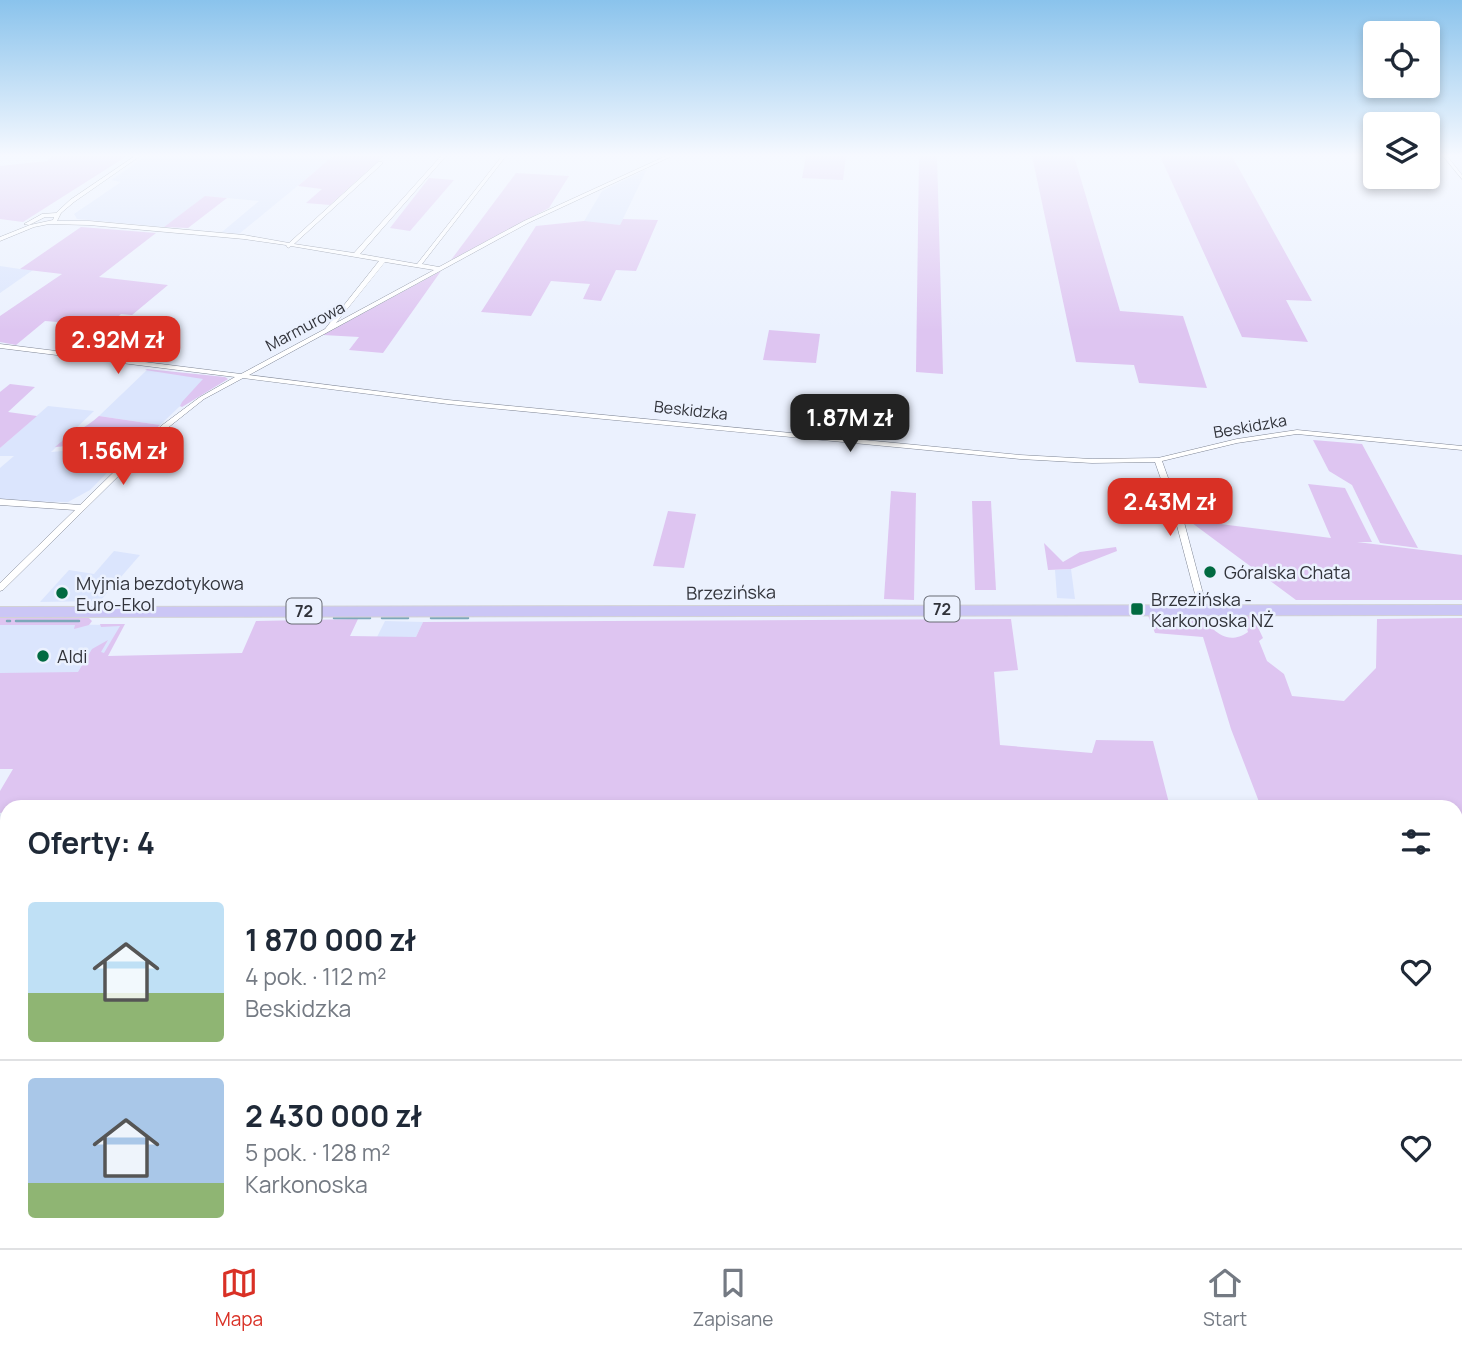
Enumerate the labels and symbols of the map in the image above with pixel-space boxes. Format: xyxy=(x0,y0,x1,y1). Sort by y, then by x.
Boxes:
street label: Marmurowa xyxy=(262,296,348,356)
pin: 2.92M zł xyxy=(46,316,190,376)
pin: 1.87M zł xyxy=(778,394,922,454)
street label: Beskidzka xyxy=(653,395,729,425)
street label: Beskidzka xyxy=(1212,409,1288,443)
pin: 1.56M zł xyxy=(51,428,195,487)
pin: 2.43M zł xyxy=(1098,478,1242,538)
place label: Góralska Chata xyxy=(1224,560,1350,584)
marker: Góralska Chata xyxy=(1202,564,1218,580)
place label: Myjnia bezdotykowa Euro-Ekol xyxy=(76,571,244,616)
street label: Brzezińska xyxy=(686,579,776,605)
marker: Myjnia bezdotykowa Euro-Ekol xyxy=(54,585,70,601)
place label: Brzezińska - Karkonoska NŻ xyxy=(1151,587,1274,632)
road number: 72 xyxy=(925,596,960,622)
road number: 72 xyxy=(286,598,322,624)
marker: Brzezińska - Karkonoska NŻ xyxy=(1129,601,1145,617)
place label: Aldi xyxy=(57,644,87,668)
marker: Aldi xyxy=(35,648,51,664)

